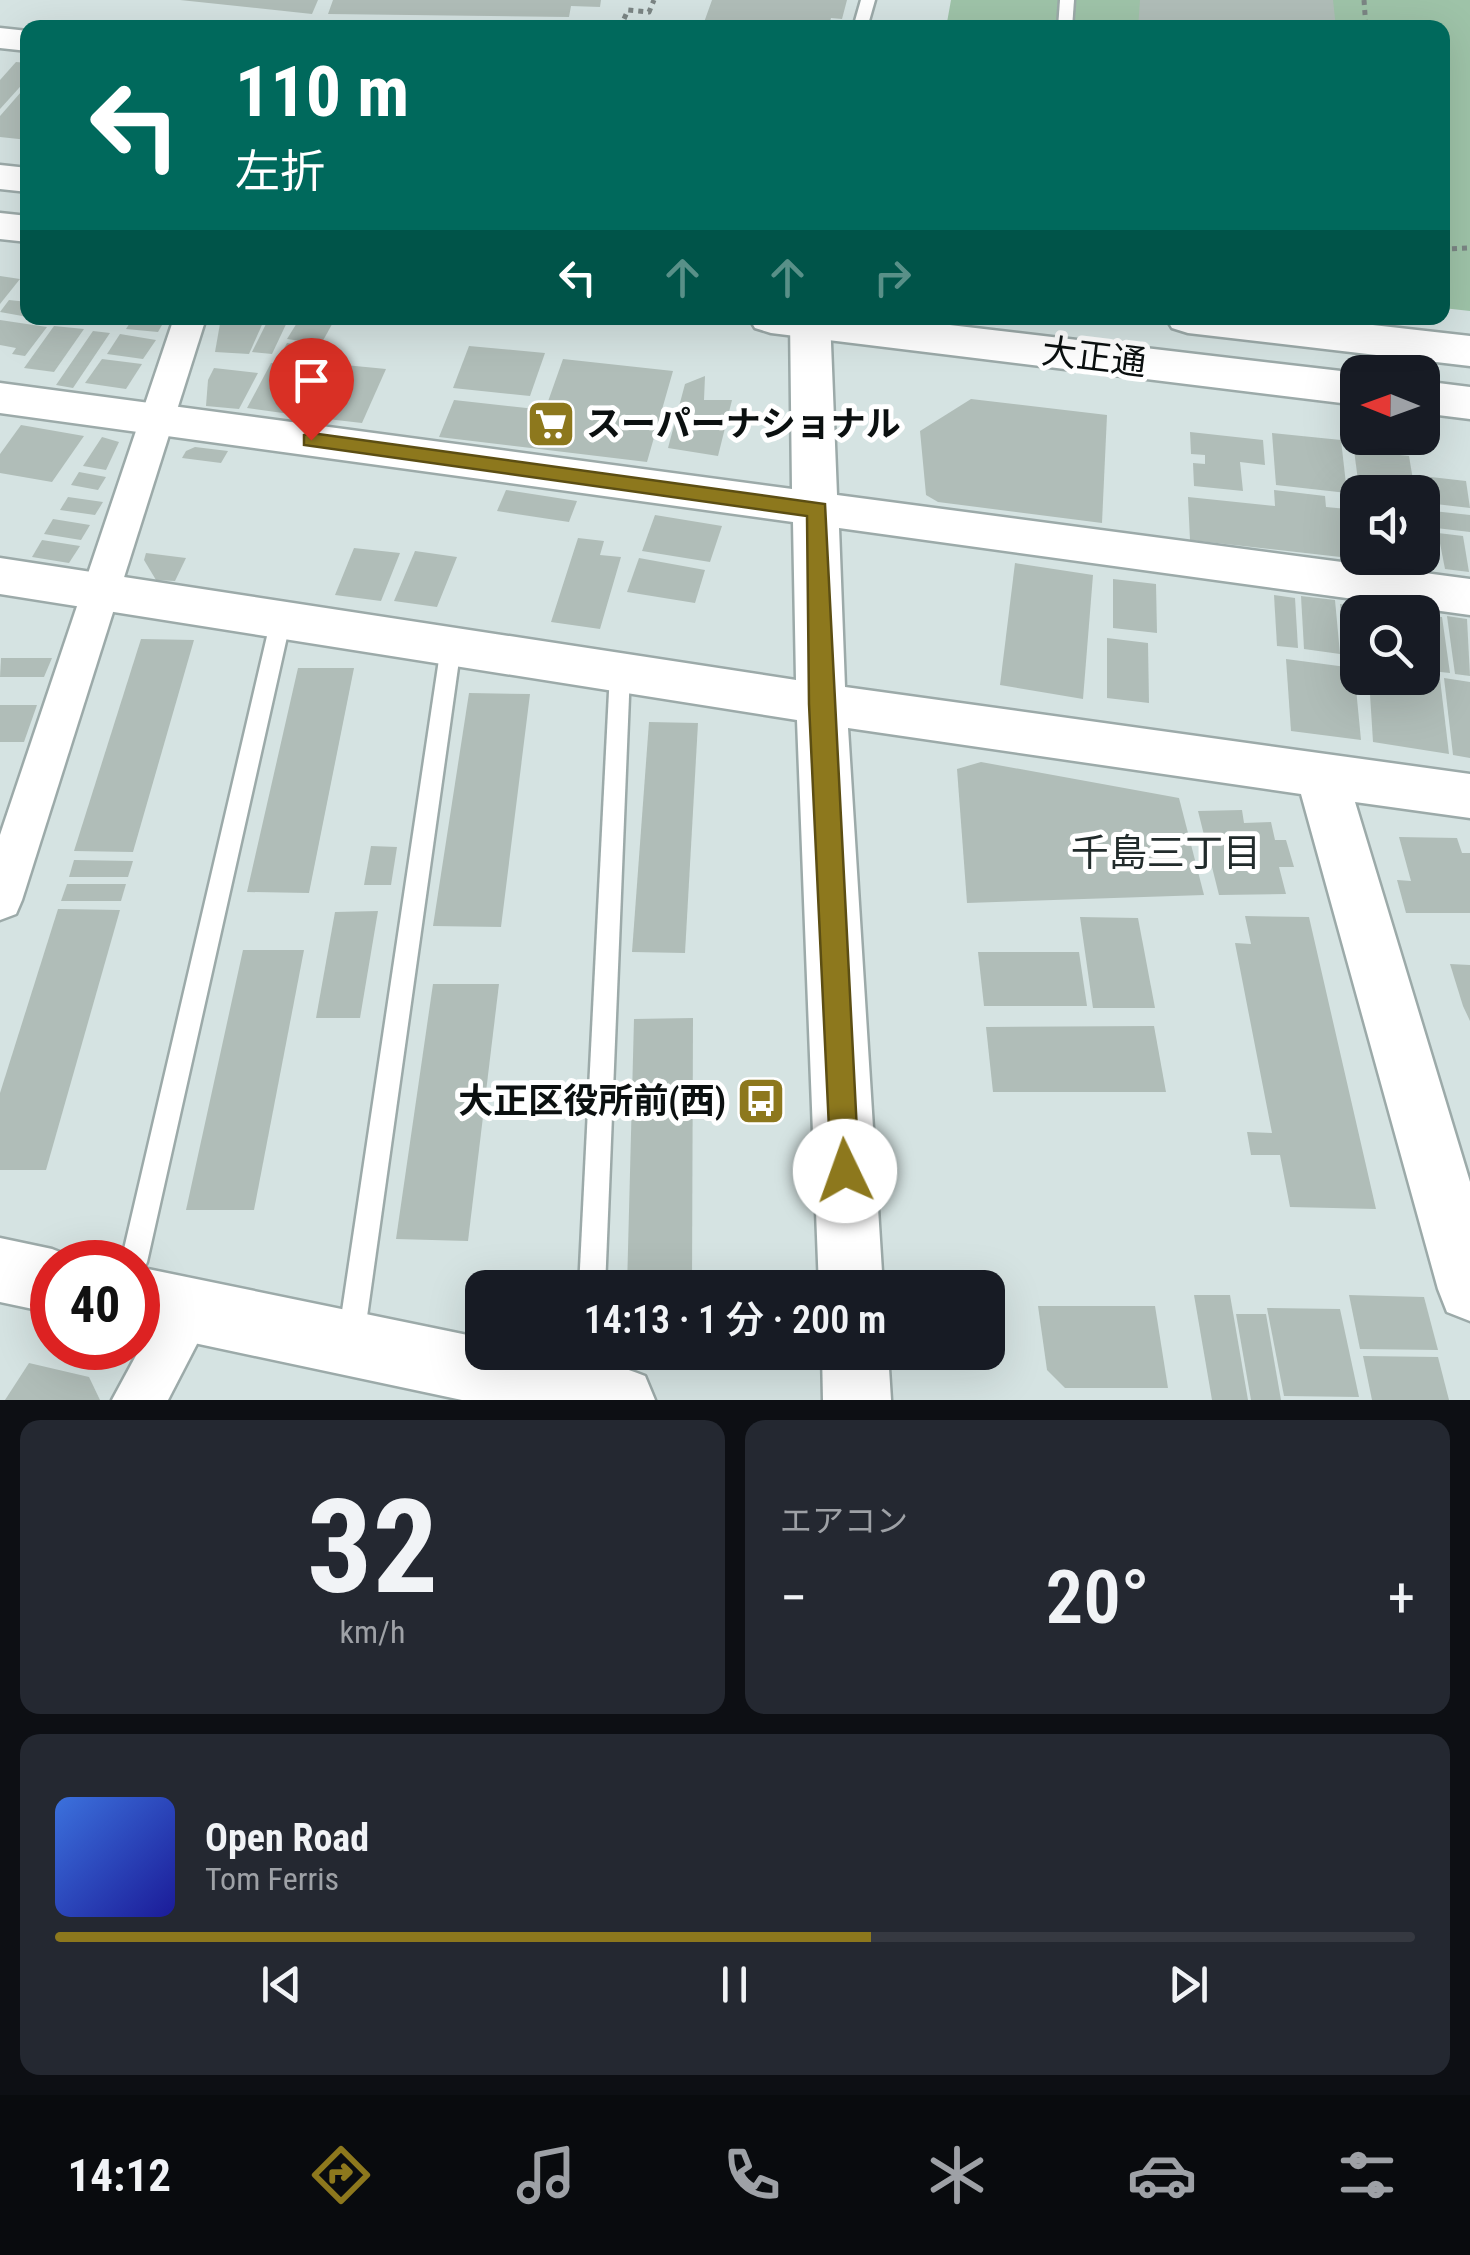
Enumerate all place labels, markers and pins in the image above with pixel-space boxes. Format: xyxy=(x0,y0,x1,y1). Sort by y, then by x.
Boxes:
pin xyxy=(269,338,354,441)
supermarket icon: スーパーナショナル xyxy=(525,398,577,450)
place label: スーパーナショナル xyxy=(586,404,901,445)
bus stop icon: 大正区役所前(西) xyxy=(735,1075,787,1127)
place label: 大正区役所前(西) xyxy=(458,1081,726,1122)

